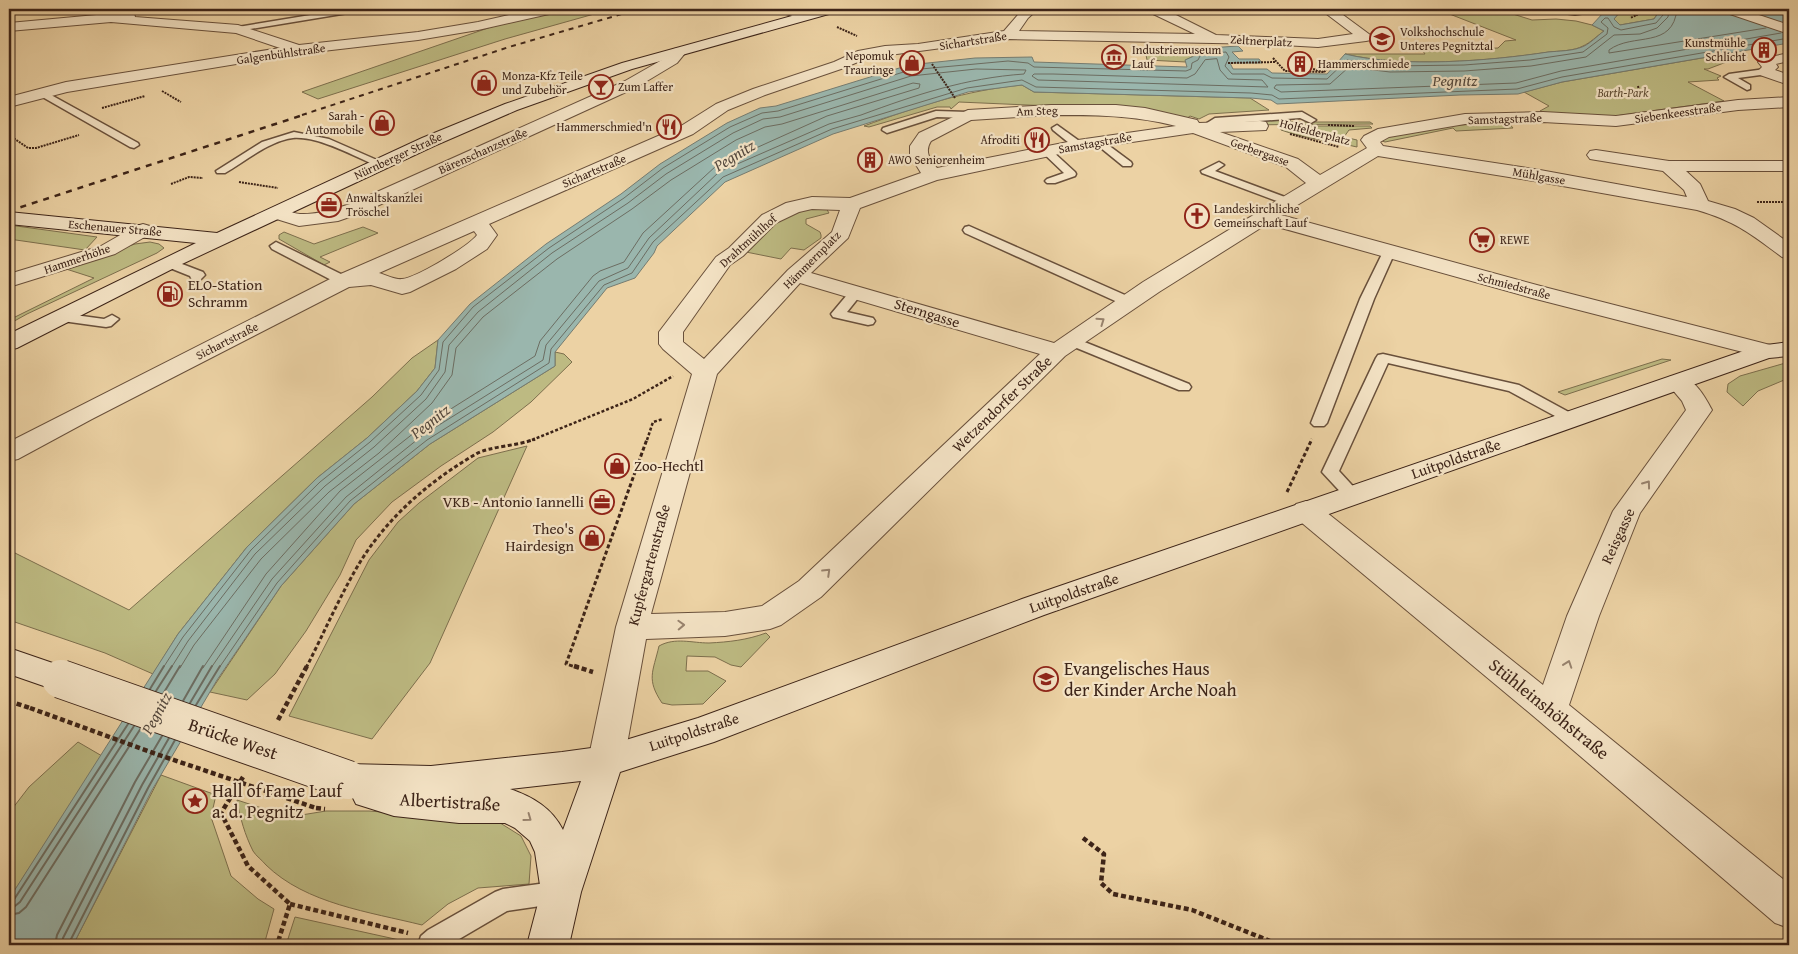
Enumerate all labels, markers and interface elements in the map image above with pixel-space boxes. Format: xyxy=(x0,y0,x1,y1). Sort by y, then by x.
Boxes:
place label: Volkshochschule Unteres Pegnitztal xyxy=(1400,23,1494,54)
school or university icon: Volkshochschule Unteres Pegnitztal xyxy=(1369,26,1395,52)
street label: Sichartstraße xyxy=(938,27,1008,54)
street label: Zeltnerplatz xyxy=(1230,30,1292,51)
place label: Kunstmühle Schlicht xyxy=(1685,34,1747,65)
building icon: Kunstmühle Schlicht xyxy=(1751,37,1777,63)
street label: Galgenbühlstraße xyxy=(235,39,327,68)
place label: Industriemuseum Lauf xyxy=(1132,41,1221,72)
museum icon: Industriemuseum Lauf xyxy=(1101,44,1127,70)
place label: Nepomuk Trauringe xyxy=(844,47,895,78)
shop icon: Nepomuk Trauringe xyxy=(899,50,925,76)
building icon: Hammerschmiede xyxy=(1287,51,1313,77)
place label: Hammerschmiede xyxy=(1318,55,1410,72)
place label: Monza-Kfz Teile und Zubehör xyxy=(502,67,583,98)
water label: Pegnitz xyxy=(1432,68,1478,92)
shop icon: Monza-Kfz Teile und Zubehör xyxy=(471,70,497,96)
bar icon: Zum Laffer xyxy=(588,74,614,100)
place label: Zum Laffer xyxy=(618,78,673,95)
park label: Barth-Park xyxy=(1596,84,1649,101)
street label: Siebenkeesstraße xyxy=(1633,98,1723,127)
street label: Am Steg xyxy=(1016,101,1058,120)
place label: Sarah - Automobile xyxy=(305,107,364,138)
street label: Samstagstraße xyxy=(1468,109,1543,128)
shop icon: Sarah - Automobile xyxy=(369,110,395,136)
restaurant icon: Hammerschmied'n xyxy=(656,114,682,140)
street label: Holfelderplatz xyxy=(1278,114,1352,149)
place label: Hammerschmied'n xyxy=(557,118,652,135)
street label: Bärenschanzstraße xyxy=(435,123,530,178)
restaurant icon: Afroditi xyxy=(1024,127,1050,153)
street label: Nürnberger Straße xyxy=(351,128,445,183)
street label: Samstagstraße xyxy=(1057,128,1133,157)
place label: Afroditi xyxy=(981,131,1021,148)
water label: Pegnitz xyxy=(708,133,760,177)
street label: Gerbergasse xyxy=(1228,133,1292,170)
building icon: AWO Seniorenheim xyxy=(857,147,883,173)
street label: Sichartstraße xyxy=(559,149,629,192)
place label: AWO Seniorenheim xyxy=(888,151,985,168)
street label: Mühlgasse xyxy=(1511,163,1567,189)
place label: Anwaltskanzlei Tröschel xyxy=(346,189,423,220)
office icon: Anwaltskanzlei Tröschel xyxy=(316,192,342,218)
place label: Landeskirchliche Gemeinschaft Lauf xyxy=(1214,200,1308,231)
church icon: Landeskirchliche Gemeinschaft Lauf xyxy=(1184,203,1210,229)
street label: Drahtmühlhof xyxy=(715,209,781,271)
street label: Eschenauer Straße xyxy=(68,215,163,240)
street label: Hämmernplatz xyxy=(779,227,844,292)
supermarket icon: REWE xyxy=(1469,227,1495,253)
place label: REWE xyxy=(1500,231,1529,248)
street label: Hammerhöhe xyxy=(41,239,113,278)
street label: Schmiedstraße xyxy=(1476,268,1553,304)
place label: ELO-Station Schramm xyxy=(188,274,263,312)
fuel station icon: ELO-Station Schramm xyxy=(157,281,183,307)
street label: Sterngasse xyxy=(892,293,963,332)
street label: Sichartstraße xyxy=(193,317,261,364)
one-way arrow xyxy=(1095,318,1105,327)
street label: Wetzendorfer Straße xyxy=(947,350,1056,457)
water label: Pegnitz xyxy=(404,397,456,445)
street label: Luitpoldstraße xyxy=(1408,433,1503,484)
shop icon: Zoo-Hechtl xyxy=(604,453,630,479)
place label: Zoo-Hechtl xyxy=(634,455,704,476)
one-way arrow xyxy=(1641,480,1650,490)
office icon: VKB - Antonio Iannelli xyxy=(589,489,615,515)
place label: VKB - Antonio Iannelli xyxy=(443,491,584,512)
street label: Kupfergartenstraße xyxy=(622,502,675,628)
street label: Reisgasse xyxy=(1595,504,1640,567)
place label: Theo's Hairdesign xyxy=(506,518,575,556)
shop icon: Theo's Hairdesign xyxy=(579,525,605,551)
street label: Luitpoldstraße xyxy=(1026,567,1121,618)
one-way arrow xyxy=(821,569,830,578)
one-way arrow xyxy=(677,620,685,631)
street label: Stühleinshöhstraße xyxy=(1483,651,1615,766)
place label: Evangelisches Haus der Kinder Arche Noah xyxy=(1064,655,1237,703)
one-way arrow xyxy=(1562,660,1572,669)
school or university icon: Evangelisches Haus der Kinder Arche Noah xyxy=(1033,666,1059,692)
water label: Pegnitz xyxy=(134,687,178,739)
street label: Luitpoldstraße xyxy=(646,707,741,756)
street label: Brücke West xyxy=(185,711,282,767)
place label: Hall of Fame Lauf a. d. Pegnitz xyxy=(212,777,344,825)
street label: Albertistraße xyxy=(399,785,501,818)
place icon: Hall of Fame Lauf a. d. Pegnitz xyxy=(182,788,208,814)
one-way arrow xyxy=(522,812,532,821)

